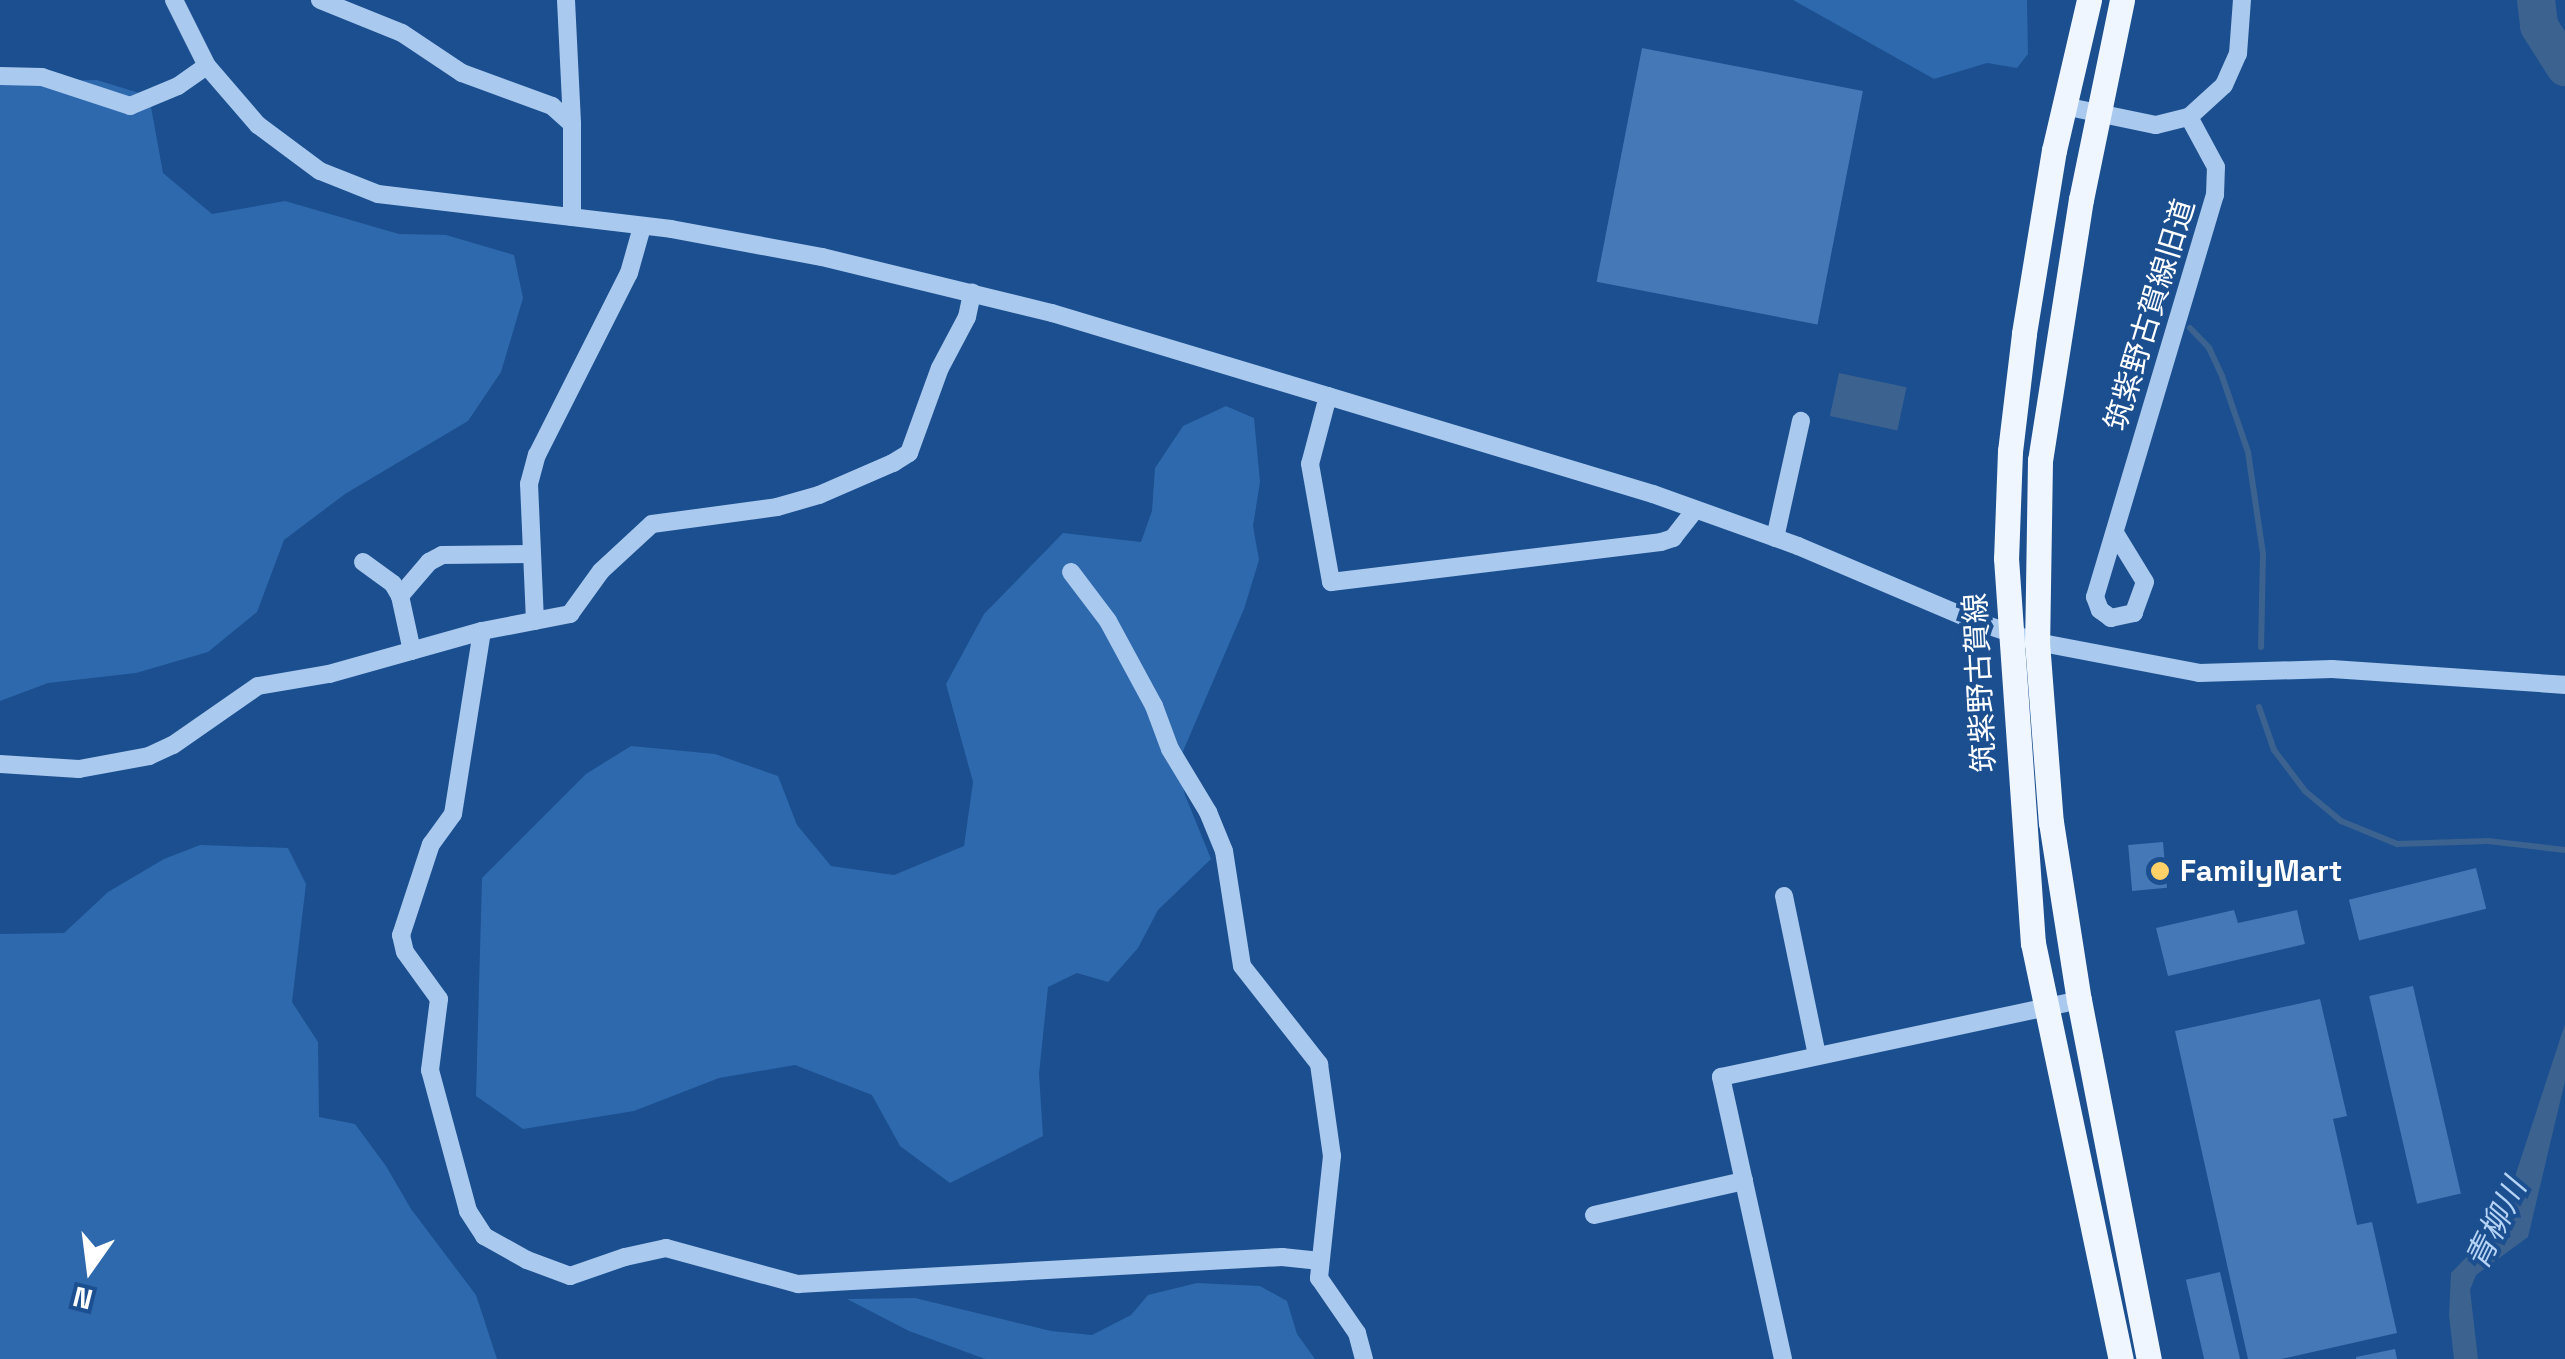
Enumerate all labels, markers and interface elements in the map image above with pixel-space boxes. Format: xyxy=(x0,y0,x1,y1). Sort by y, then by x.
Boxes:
street label: 筑紫野古賀線旧道 xyxy=(2098,195,2202,435)
street label: 筑紫野古賀線 xyxy=(1957,592,2003,774)
place label: FamilyMart xyxy=(2180,853,2343,889)
marker: FamilyMart xyxy=(2149,860,2171,882)
water label: 青柳川 xyxy=(2458,1172,2534,1276)
north arrow xyxy=(40,1219,140,1319)
text: N xyxy=(69,1278,96,1318)

